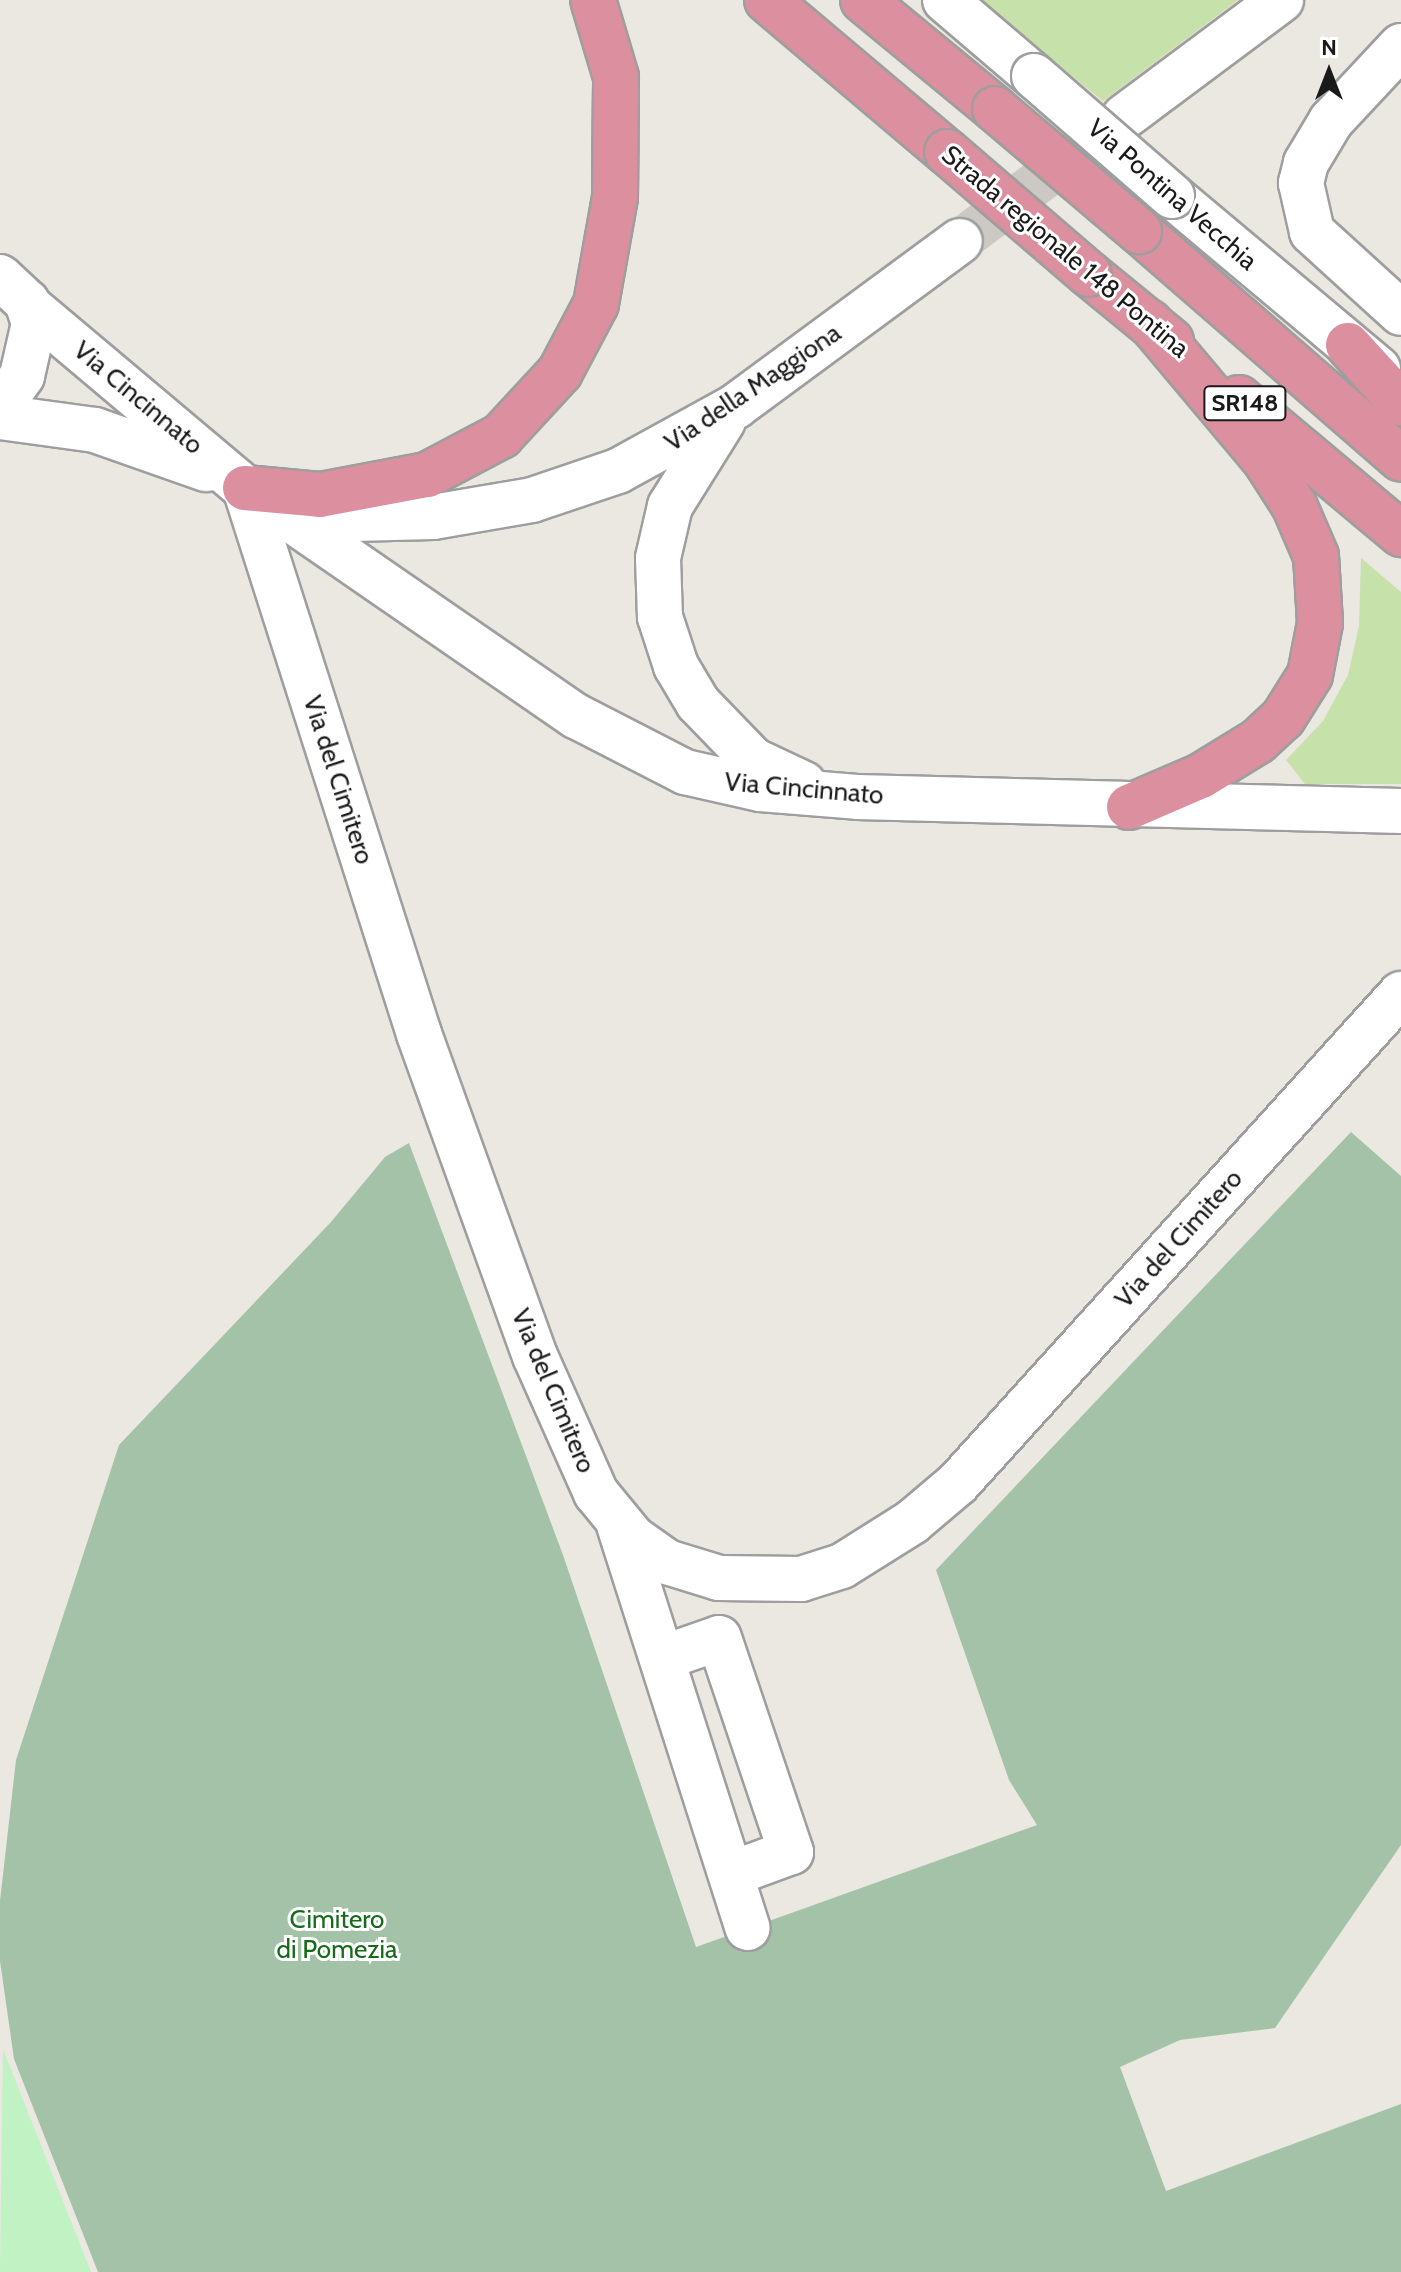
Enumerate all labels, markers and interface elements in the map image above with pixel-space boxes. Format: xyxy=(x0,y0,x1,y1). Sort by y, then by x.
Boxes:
north arrow xyxy=(1289,32,1369,112)
text: N xyxy=(1321,34,1337,61)
street label: Via Pontina Vecchia xyxy=(1081,113,1263,277)
street label: Strada regionale 148 Pontina xyxy=(935,139,1195,365)
street label: Via della Maggiona xyxy=(659,318,847,458)
street label: Via Cincinnato xyxy=(67,335,209,461)
road number: SR148 xyxy=(1203,383,1287,423)
street label: Via del Cimitero xyxy=(296,692,380,868)
street label: Via Cincinnato xyxy=(723,767,885,811)
street label: Via del Cimitero xyxy=(1109,1163,1249,1315)
street label: Via del Cimitero xyxy=(504,1304,602,1478)
park label: Cimitero di Pomezia xyxy=(277,1904,397,1966)

